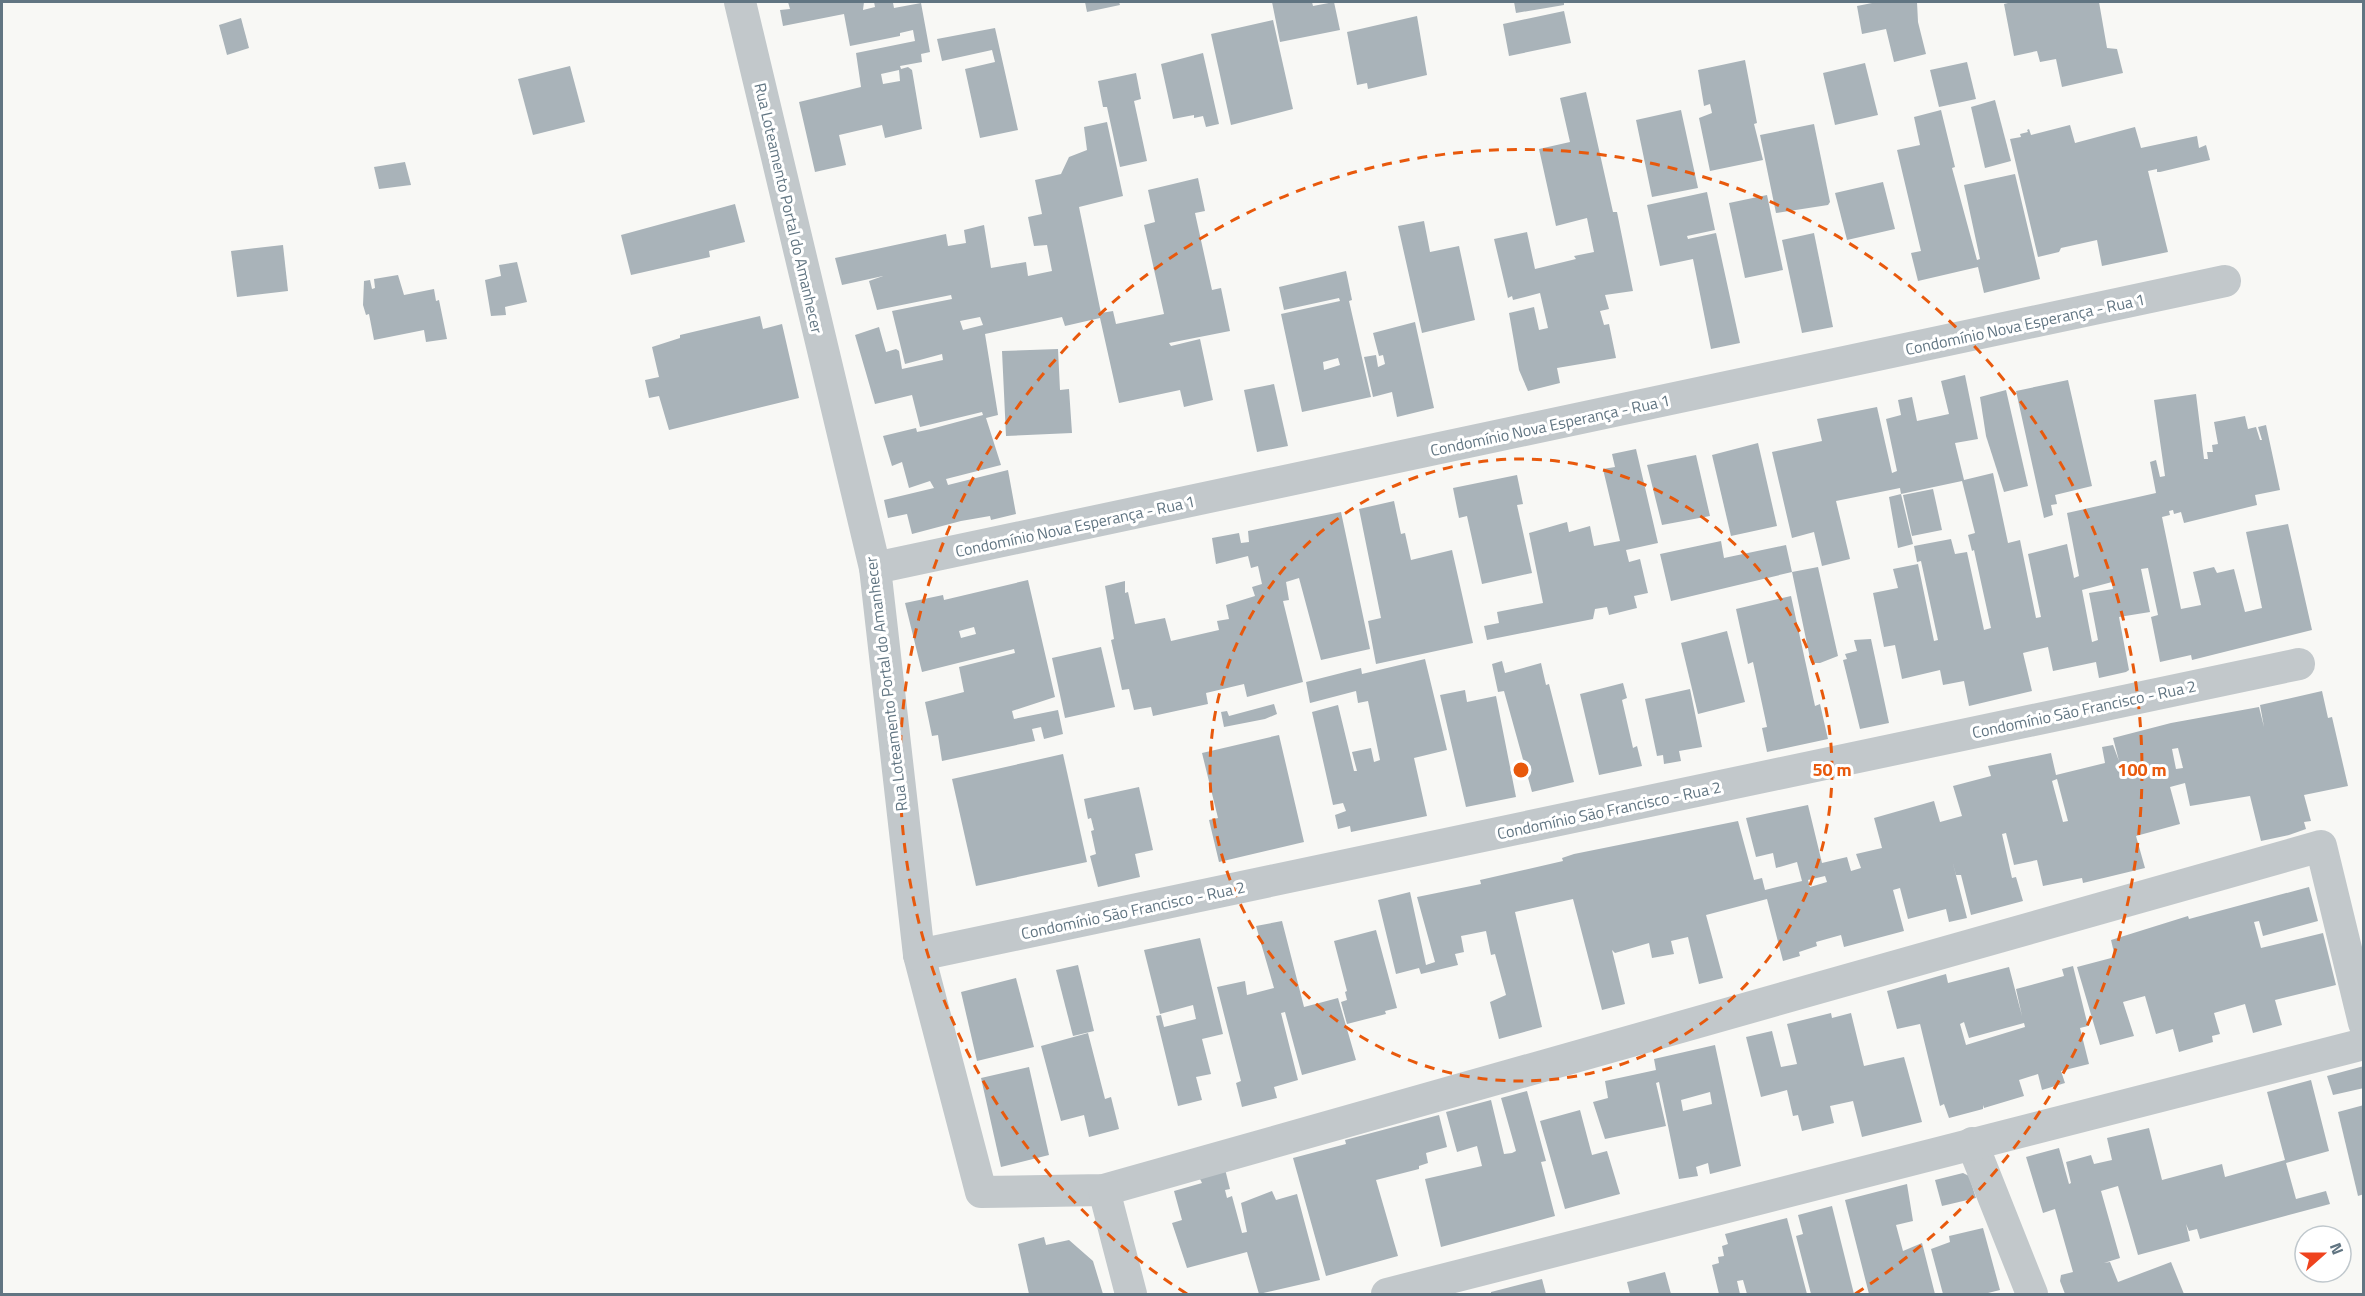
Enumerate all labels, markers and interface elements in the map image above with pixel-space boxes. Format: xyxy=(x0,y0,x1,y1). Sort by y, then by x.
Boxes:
street label: Rua Loteamento Portal do Amanhecer xyxy=(748,80,830,336)
street label: Condomínio Nova Esperança - Rua 1 xyxy=(1903,287,2147,361)
street label: Condomínio Nova Esperança - Rua 1 xyxy=(1428,388,1672,462)
street label: Condomínio Nova Esperança - Rua 1 xyxy=(953,489,1197,563)
street label: Rua Loteamento Portal do Amanhecer xyxy=(858,555,914,813)
street label: Condomínio São Francisco - Rua 2 xyxy=(1970,674,2198,744)
text: 50 m xyxy=(1812,756,1852,783)
text: 100 m xyxy=(2117,756,2167,783)
centre of rings xyxy=(1511,760,1531,780)
street label: Condomínio São Francisco - Rua 2 xyxy=(1495,775,1723,845)
street label: Condomínio São Francisco - Rua 2 xyxy=(1019,875,1247,945)
north arrow xyxy=(2293,1224,2353,1284)
text: N xyxy=(2324,1239,2350,1258)

